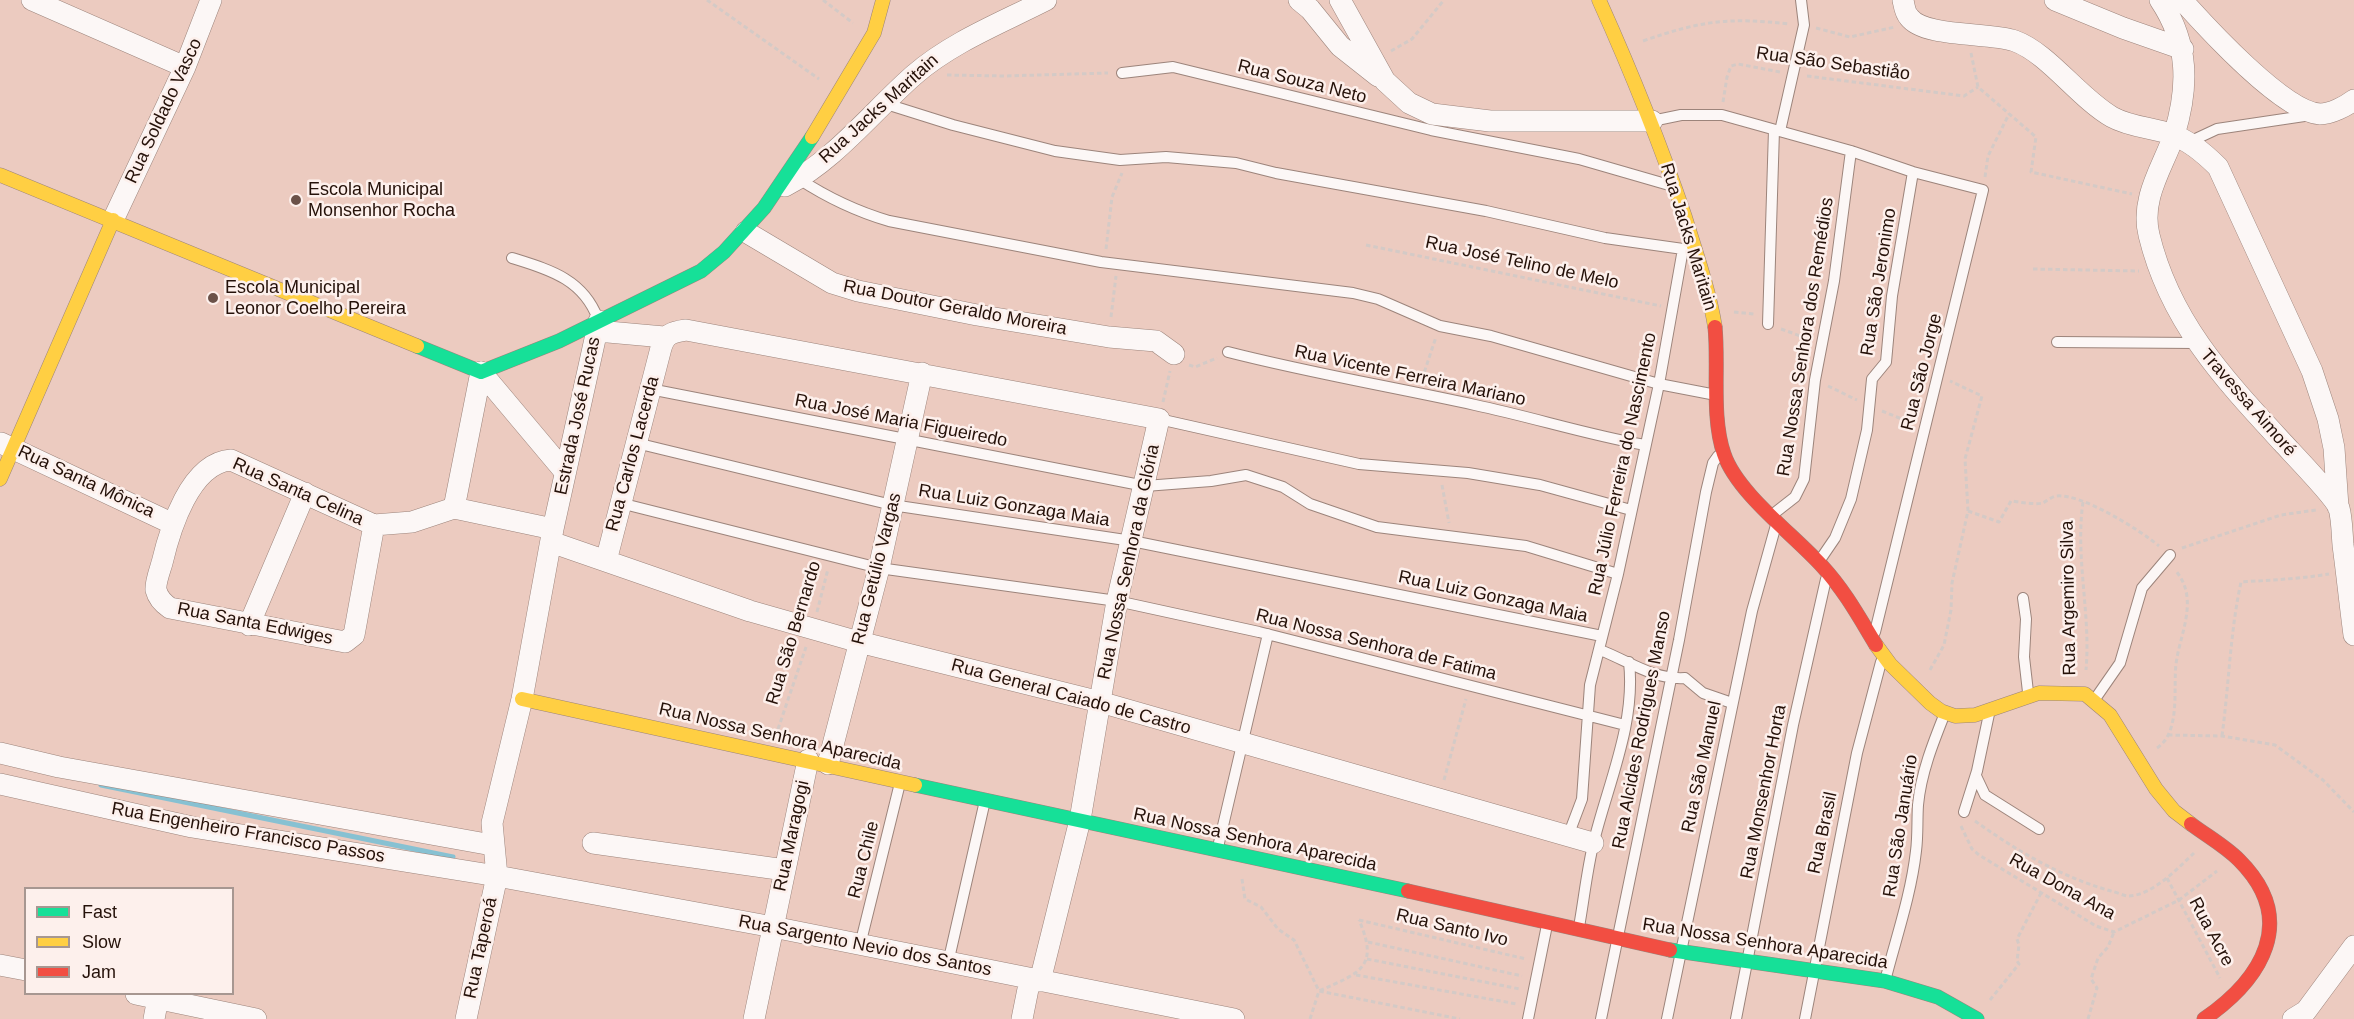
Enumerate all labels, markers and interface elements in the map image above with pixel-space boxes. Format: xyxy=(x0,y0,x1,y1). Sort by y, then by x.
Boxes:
street label: Rua Soldado Vasco xyxy=(121,35,207,187)
street label: Rua São Sebastiåo xyxy=(1755,43,1911,85)
street label: Rua Jacks Maritain xyxy=(815,50,943,168)
street label: Rua Souza Neto xyxy=(1235,56,1369,108)
street label: Rua Jacks Maritain xyxy=(1655,161,1721,313)
place label: Escola Municipal Monsenhor Rocha xyxy=(308,179,455,222)
marker: Escola Municipal Monsenhor Rocha xyxy=(289,193,303,207)
street label: Rua Nossa Senhora dos Remédios xyxy=(1773,196,1839,478)
street label: Rua São Jeronimo xyxy=(1857,207,1901,357)
street label: Rua José Telino de Melo xyxy=(1423,232,1621,294)
street label: Rua Doutor Geraldo Moreira xyxy=(841,276,1069,340)
place label: Escola Municipal Leonor Coelho Pereira xyxy=(225,277,406,320)
marker: Escola Municipal Leonor Coelho Pereira xyxy=(206,291,220,305)
street label: Rua São Jorge xyxy=(1897,311,1947,433)
street label: Rua Júlio Ferreira do Nascimento xyxy=(1585,331,1661,597)
street label: Estrada José Rucas xyxy=(551,335,605,497)
street label: Rua Vicente Ferreira Mariano xyxy=(1292,341,1528,411)
street label: Travessa Aimoré xyxy=(2195,345,2301,461)
street label: Rua Carlos Lacerda xyxy=(602,374,664,534)
street label: Rua José Maria Figueiredo xyxy=(793,390,1009,452)
street label: Rua Santa Mônica xyxy=(14,441,158,523)
street label: Rua Nossa Senhora da Glória xyxy=(1093,442,1165,682)
street label: Rua Santa Celina xyxy=(229,453,367,531)
street label: Rua Luiz Gonzaga Maia xyxy=(917,480,1111,532)
street label: Rua Getúlio Vargas xyxy=(848,491,906,647)
street label: Rua Argemiro Silva xyxy=(2057,520,2081,676)
street label: Rua São Bernardo xyxy=(762,559,826,707)
street label: Rua Luiz Gonzaga Maia xyxy=(1396,566,1590,628)
street label: Rua Santa Edwiges xyxy=(175,598,335,650)
street label: Rua Nossa Senhora de Fatima xyxy=(1253,605,1499,685)
street label: Rua Alcides Rodrigues Manso xyxy=(1608,609,1676,851)
street label: Rua General Caiado de Castro xyxy=(949,655,1193,739)
street label: Rua Nossa Senhora Aparecida xyxy=(657,699,903,775)
street label: Rua São Manuel xyxy=(1677,699,1727,835)
street label: Rua Monsenhor Horta xyxy=(1737,703,1791,881)
street label: Rua São Januário xyxy=(1879,753,1923,899)
street label: Rua Maragogi xyxy=(770,778,814,894)
street label: Rua Brasil xyxy=(1804,790,1842,876)
street label: Rua Engenheiro Francisco Passos xyxy=(110,798,386,868)
street label: Rua Nossa Senhora Aparecida xyxy=(1131,804,1379,876)
street label: Rua Chile xyxy=(844,819,884,901)
street label: Rua Dona Ana xyxy=(2005,849,2119,925)
legend xyxy=(24,887,234,995)
street label: Rua Acre xyxy=(2184,894,2238,970)
street label: Rua Taperoá xyxy=(460,895,502,1001)
text: Fast xyxy=(82,902,117,922)
street label: Rua Santo Ivo xyxy=(1394,905,1510,951)
street label: Rua Sargento Nevio dos Santos xyxy=(737,911,993,981)
street label: Rua Nossa Senhora Aparecida xyxy=(1641,914,1889,974)
text: Slow xyxy=(82,932,121,952)
text: Jam xyxy=(82,962,116,982)

